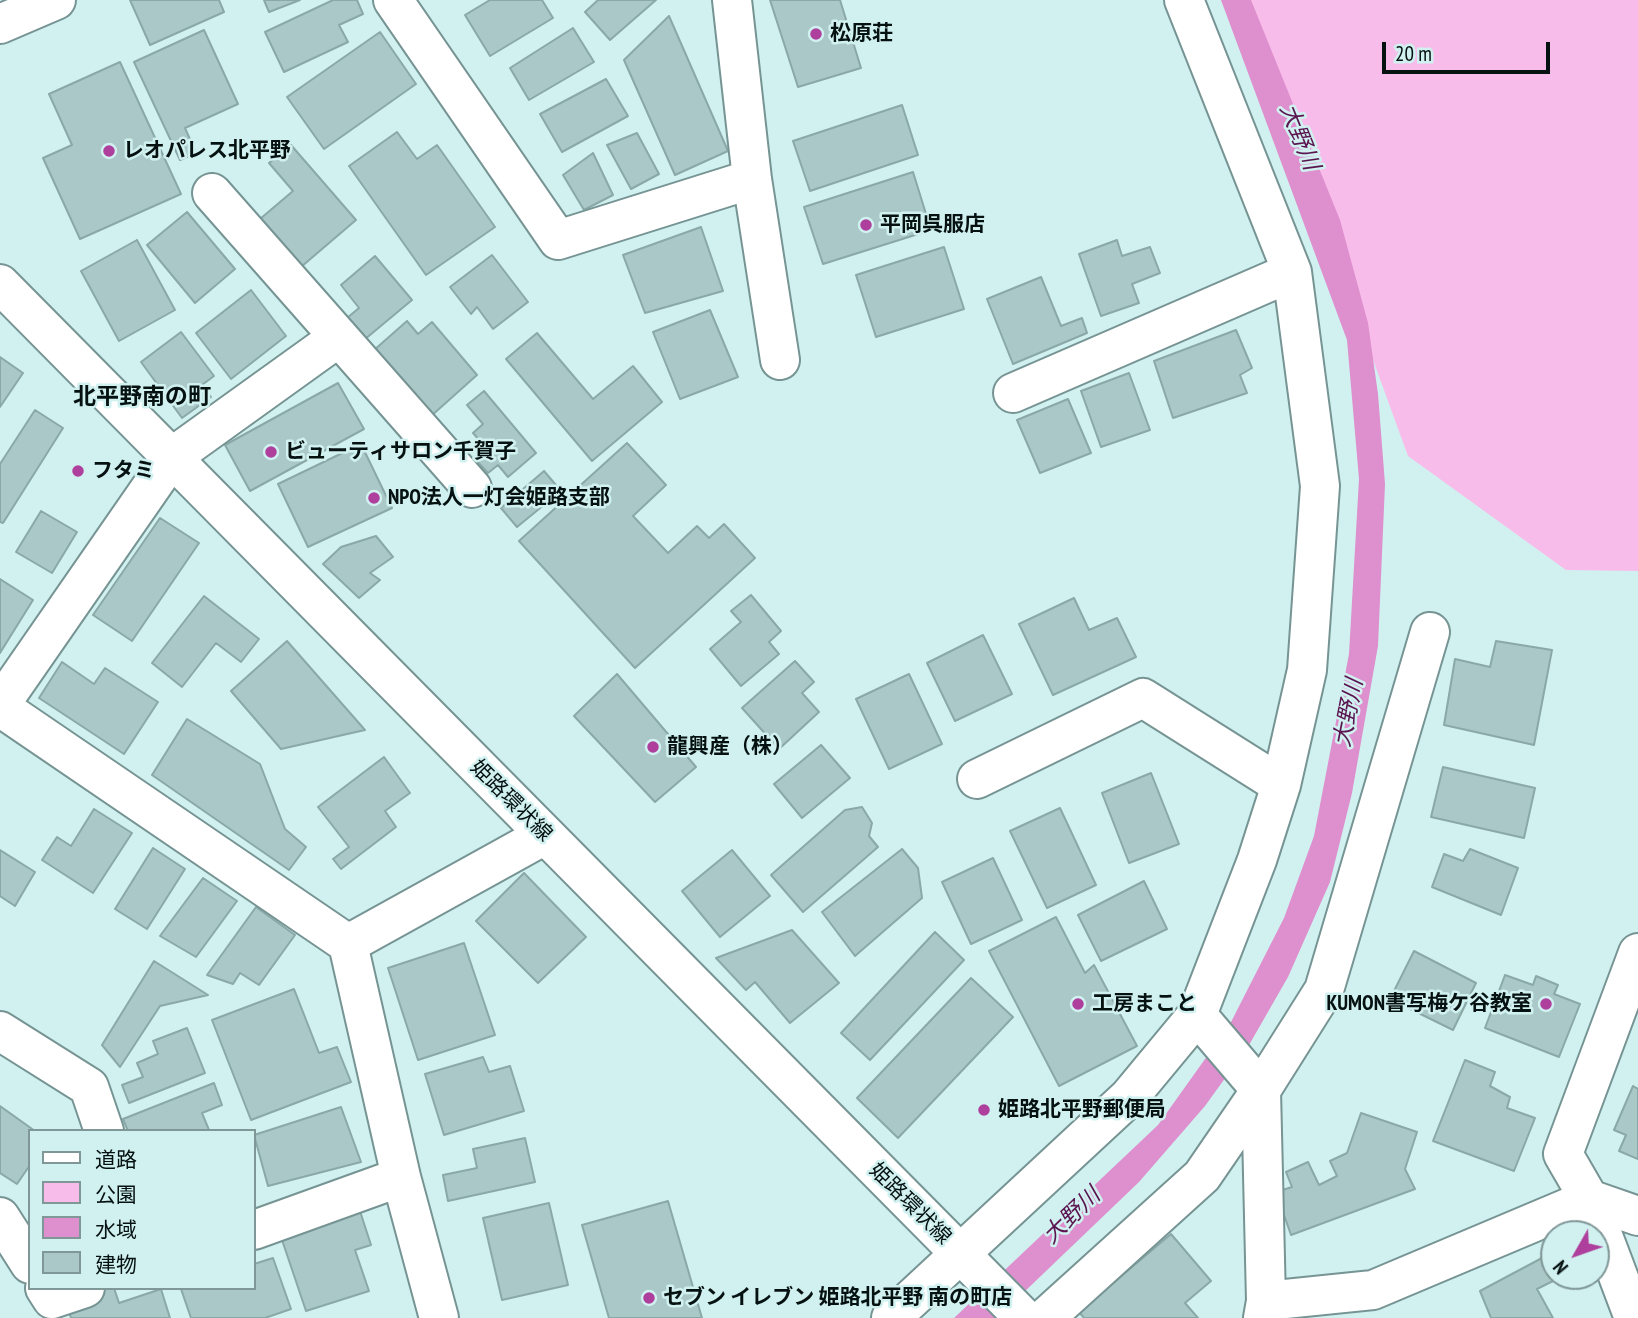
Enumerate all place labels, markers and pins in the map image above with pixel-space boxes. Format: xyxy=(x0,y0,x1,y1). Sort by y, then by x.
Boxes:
place label: 松原荘 xyxy=(830,21,893,47)
marker: 松原荘 xyxy=(808,26,824,42)
place label: レオパレス北平野 xyxy=(123,138,291,164)
marker: レオパレス北平野 xyxy=(101,143,117,159)
place label: 平岡呉服店 xyxy=(880,212,985,238)
marker: 平岡呉服店 xyxy=(858,217,874,233)
place label: ビューティサロン千賀子 xyxy=(285,439,516,465)
marker: ビューティサロン千賀子 xyxy=(263,444,279,460)
place label: フタミ xyxy=(92,458,155,484)
marker: フタミ xyxy=(70,463,86,479)
place label: NPO法人一灯会姫路支部 xyxy=(388,485,610,511)
marker: NPO法人一灯会姫路支部 xyxy=(366,490,382,506)
place label: 龍興産（株） xyxy=(667,734,793,760)
marker: 龍興産（株） xyxy=(645,739,661,755)
place label: 工房まこと xyxy=(1092,991,1197,1017)
place label: KUMON書写梅ケ谷教室 xyxy=(1326,991,1532,1017)
marker: 工房まこと xyxy=(1070,996,1086,1012)
marker: KUMON書写梅ケ谷教室 xyxy=(1538,996,1554,1012)
place label: 姫路北平野郵便局 xyxy=(998,1097,1166,1123)
marker: 姫路北平野郵便局 xyxy=(976,1102,992,1118)
place label: セブン イレブン 姫路北平野 南の町店 xyxy=(663,1285,1012,1311)
marker: セブン イレブン 姫路北平野 南の町店 xyxy=(641,1290,657,1306)

